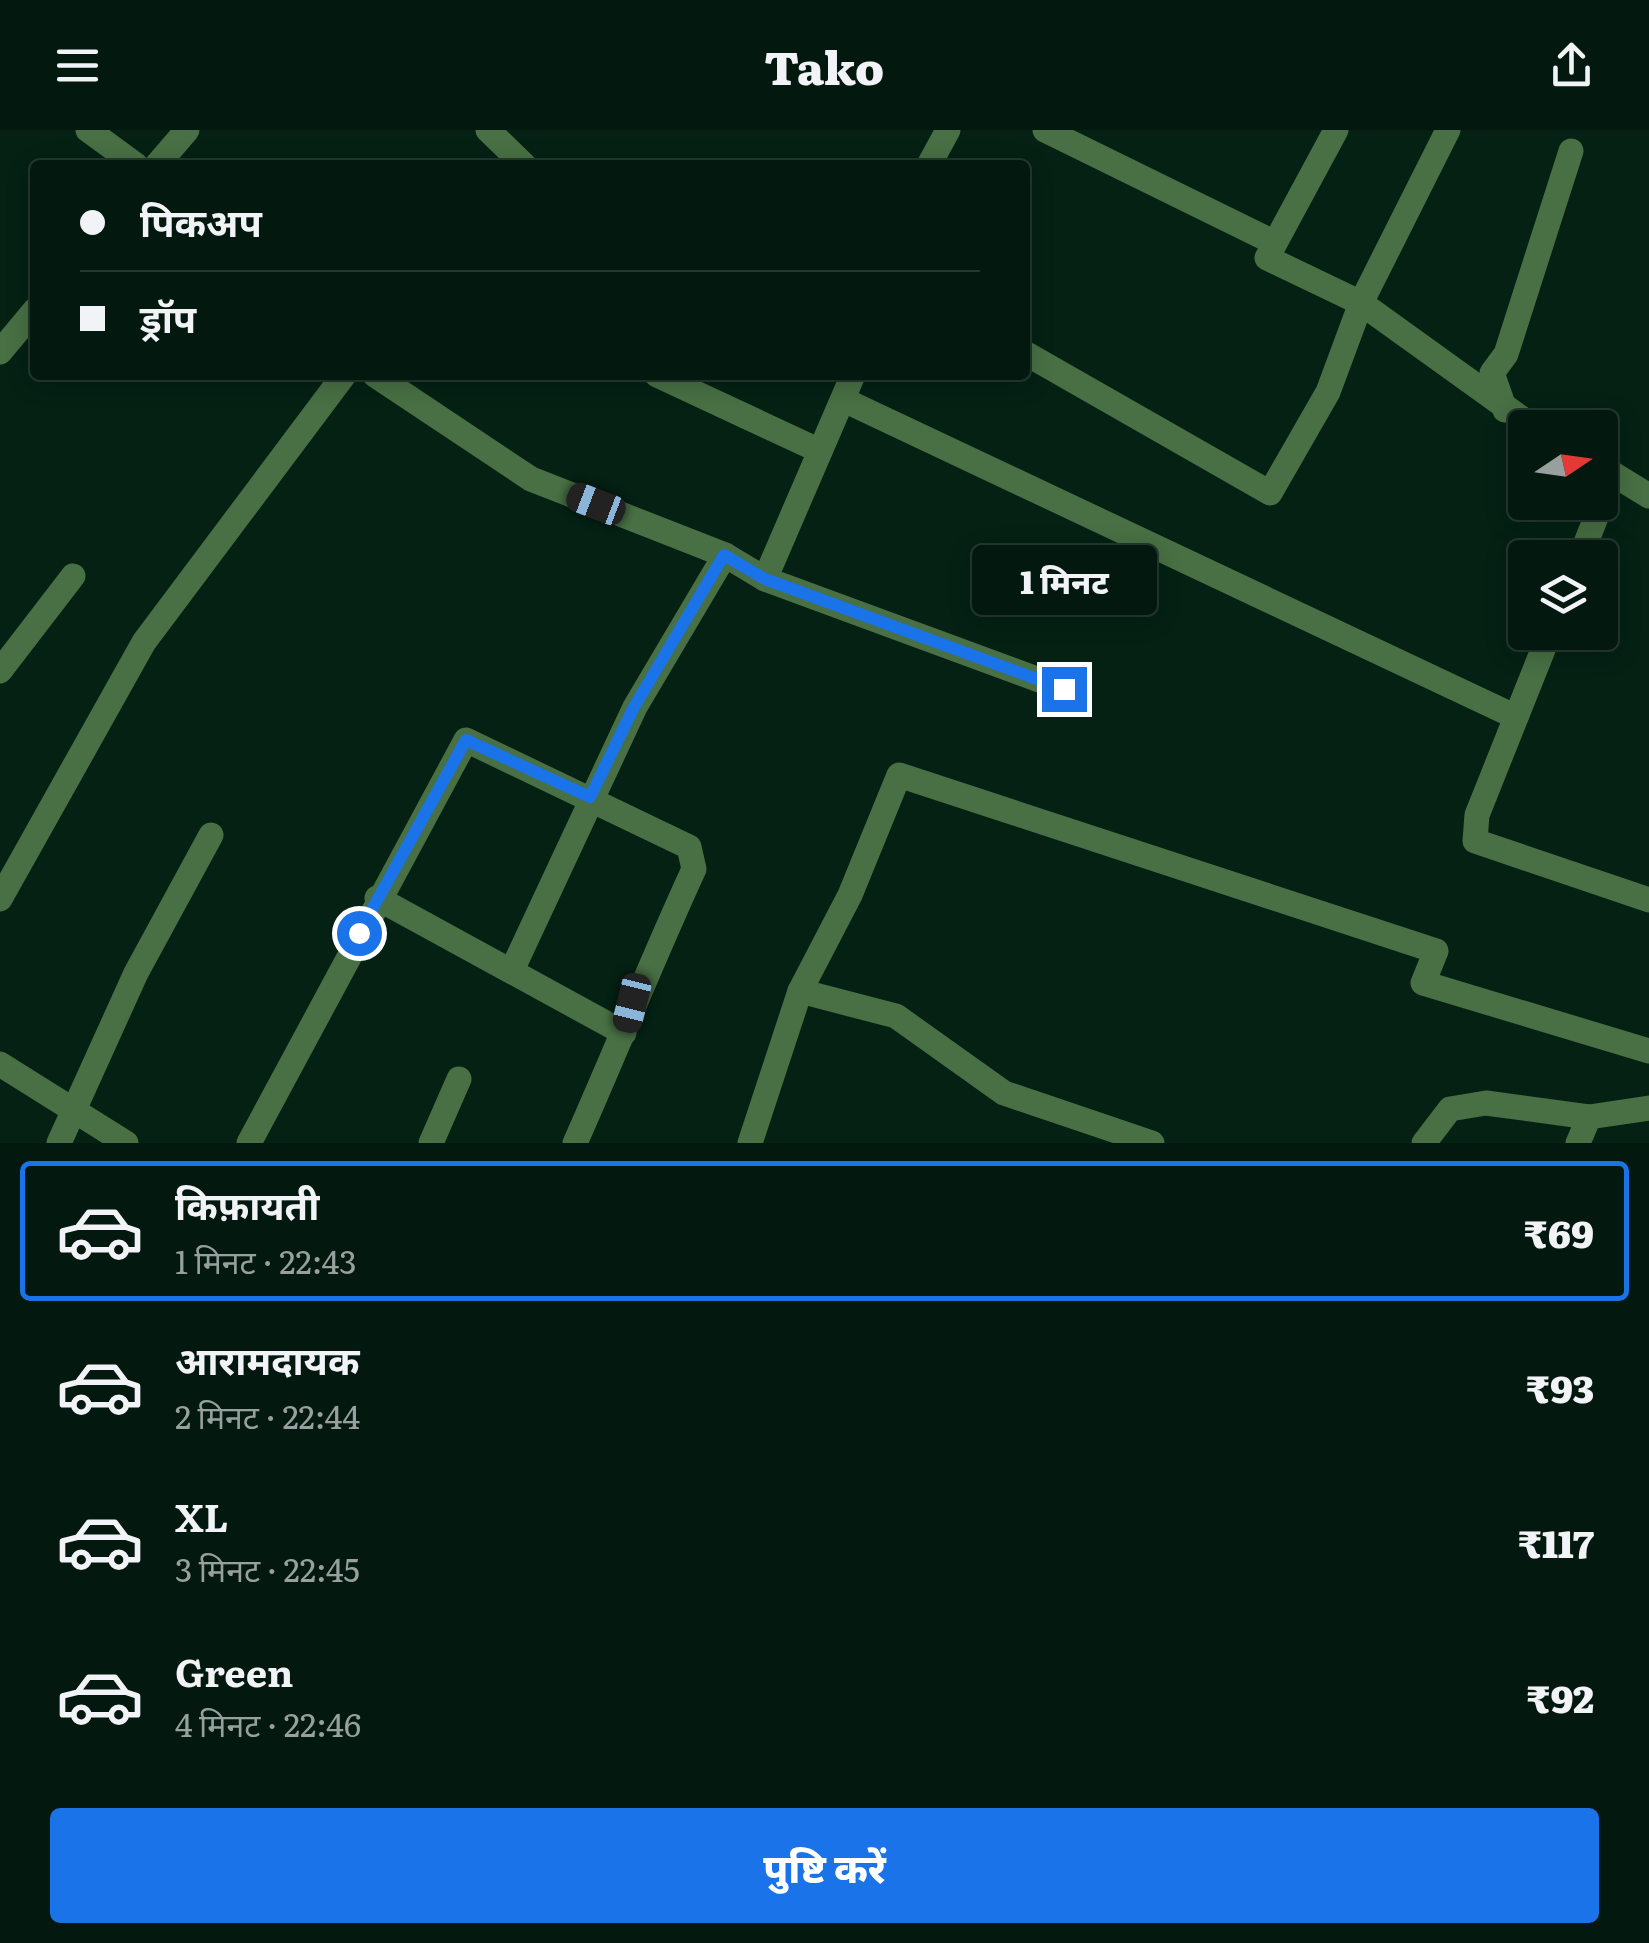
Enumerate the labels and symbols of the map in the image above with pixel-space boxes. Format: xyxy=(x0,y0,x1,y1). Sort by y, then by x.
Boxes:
north arrow xyxy=(1508,410,1618,520)
car xyxy=(563,479,629,529)
callout: 1 मिनट xyxy=(972,544,1156,614)
route end xyxy=(1042,667,1087,712)
route start xyxy=(337,911,382,956)
car xyxy=(610,970,654,1036)

